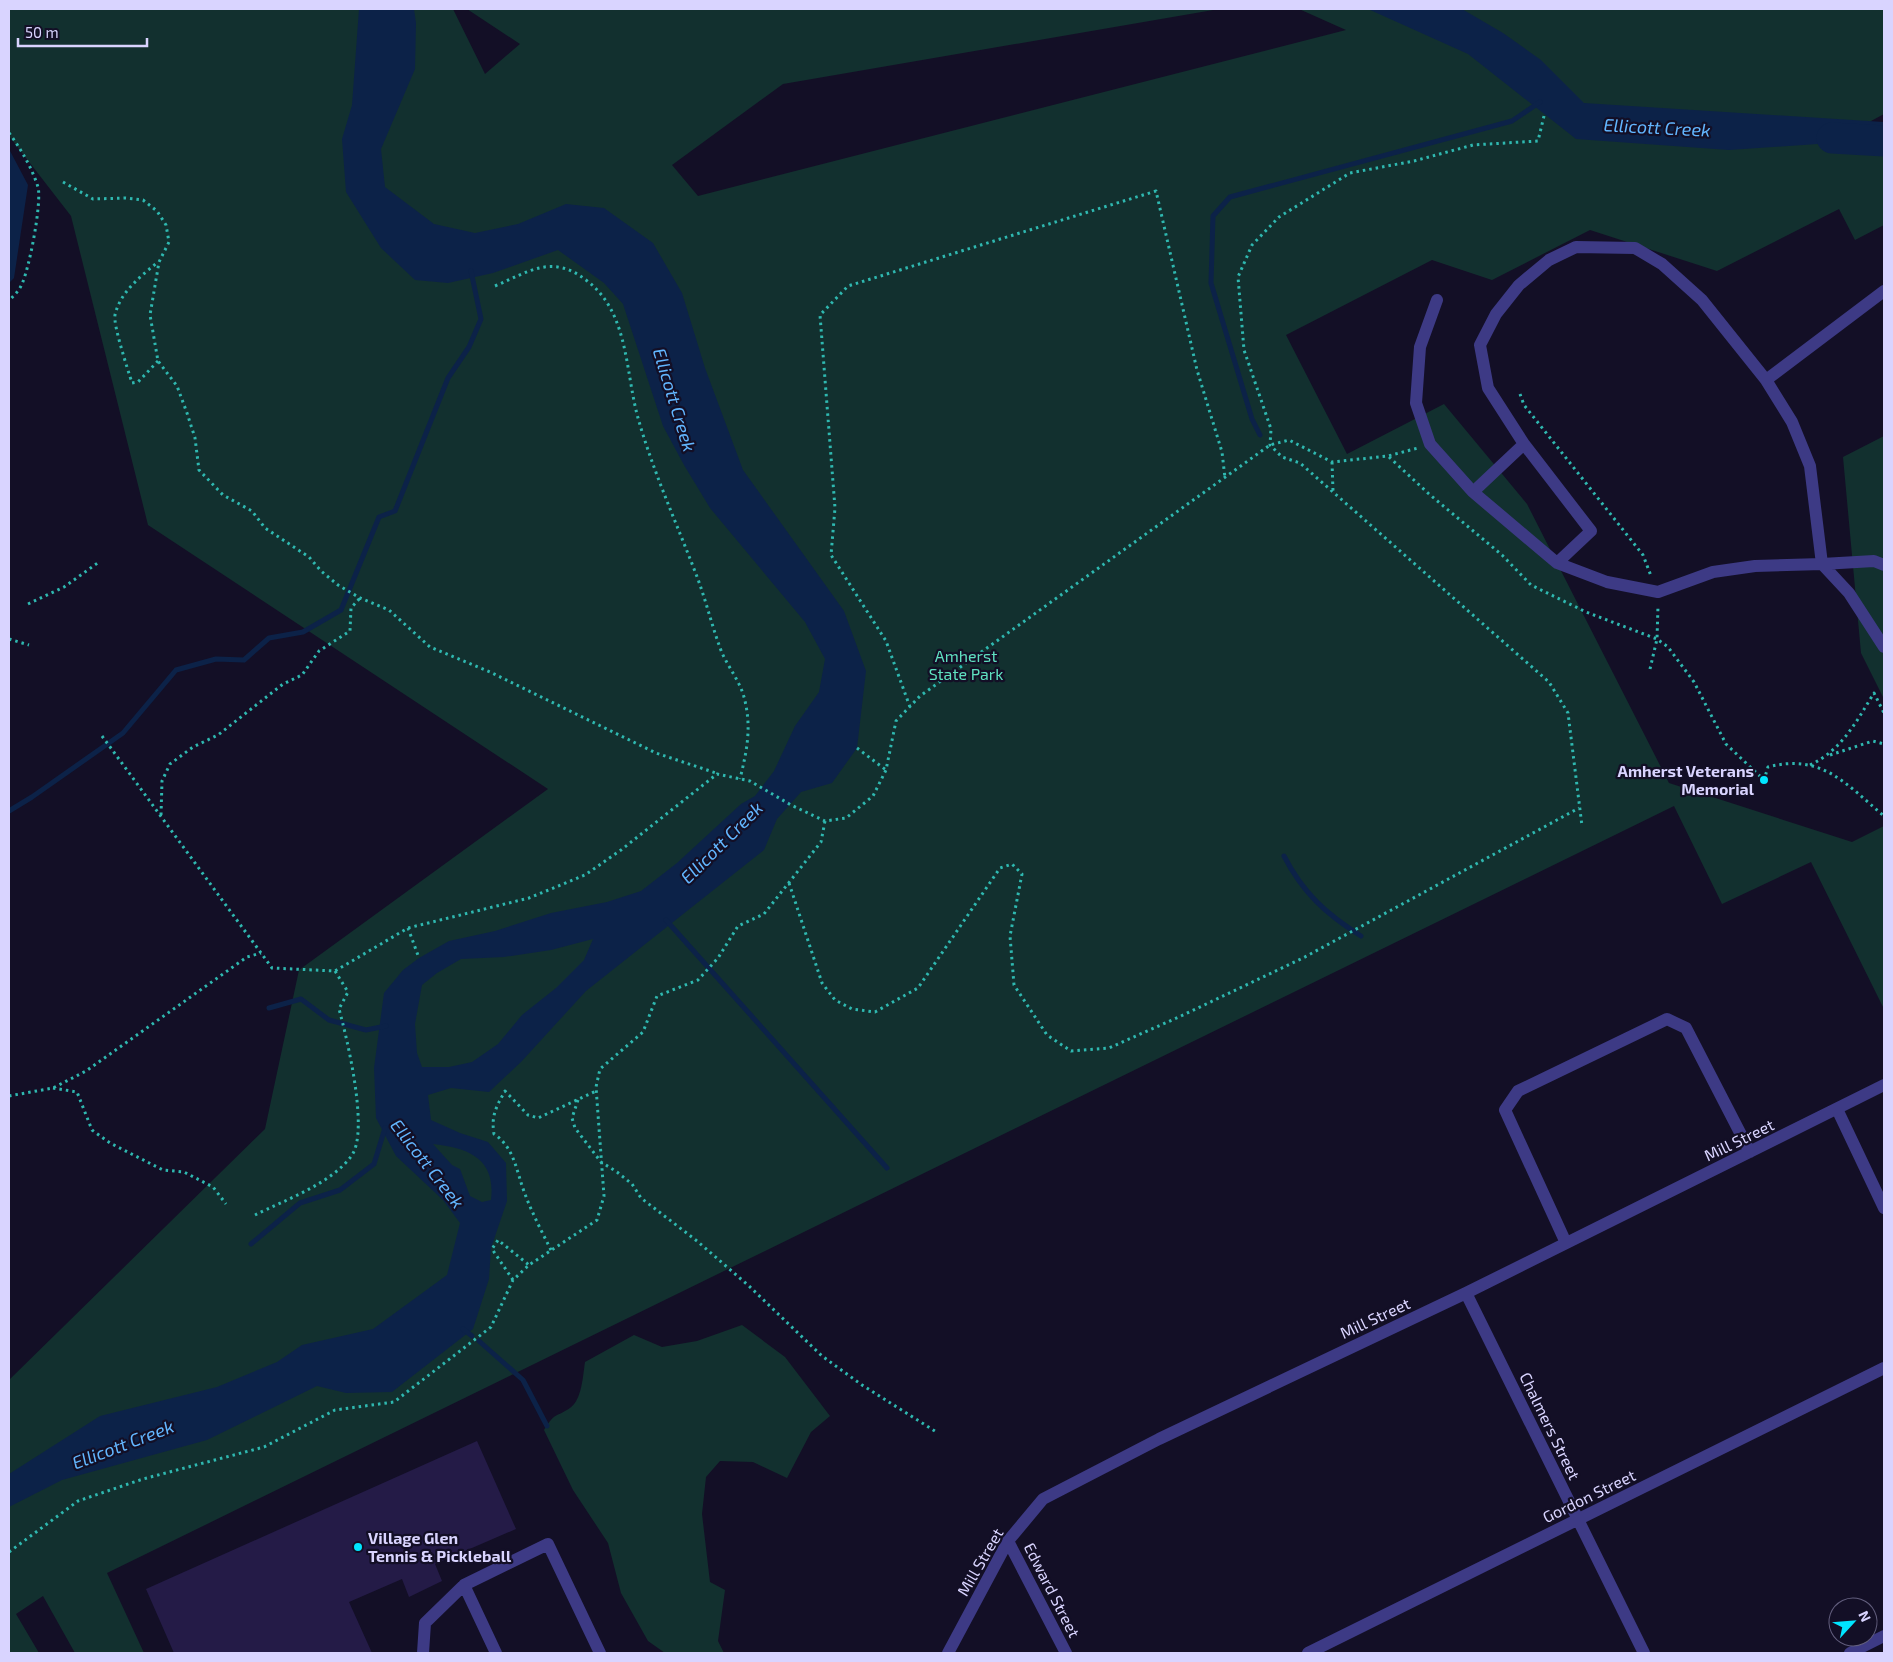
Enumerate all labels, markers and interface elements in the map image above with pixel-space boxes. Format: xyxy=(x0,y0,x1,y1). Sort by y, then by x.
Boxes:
scale bar xyxy=(18,15,146,47)
text: 50 m xyxy=(25,23,59,41)
water label: Ellicott Creek xyxy=(1603,113,1711,141)
water label: Ellicott Creek xyxy=(649,345,701,454)
park label: Amherst State Park xyxy=(929,646,1003,683)
place label: Amherst Veterans Memorial xyxy=(1618,761,1755,798)
marker: Amherst Veterans Memorial xyxy=(1758,774,1770,786)
water label: Ellicott Creek xyxy=(676,797,767,888)
water label: Ellicott Creek xyxy=(386,1114,469,1212)
street label: Mill Street xyxy=(1701,1115,1777,1165)
street label: Mill Street xyxy=(1337,1293,1413,1342)
street label: Chalmers Street xyxy=(1516,1369,1585,1483)
water label: Ellicott Creek xyxy=(69,1415,177,1474)
street label: Gordon Street xyxy=(1539,1465,1638,1526)
street label: Mill Street xyxy=(953,1524,1007,1599)
place label: Village Glen Tennis & Pickleball xyxy=(368,1528,512,1565)
street label: Edward Street xyxy=(1020,1539,1084,1640)
marker: Village Glen Tennis & Pickleball xyxy=(352,1541,364,1553)
north arrow xyxy=(1828,1597,1878,1647)
text: N xyxy=(1855,1608,1875,1624)

